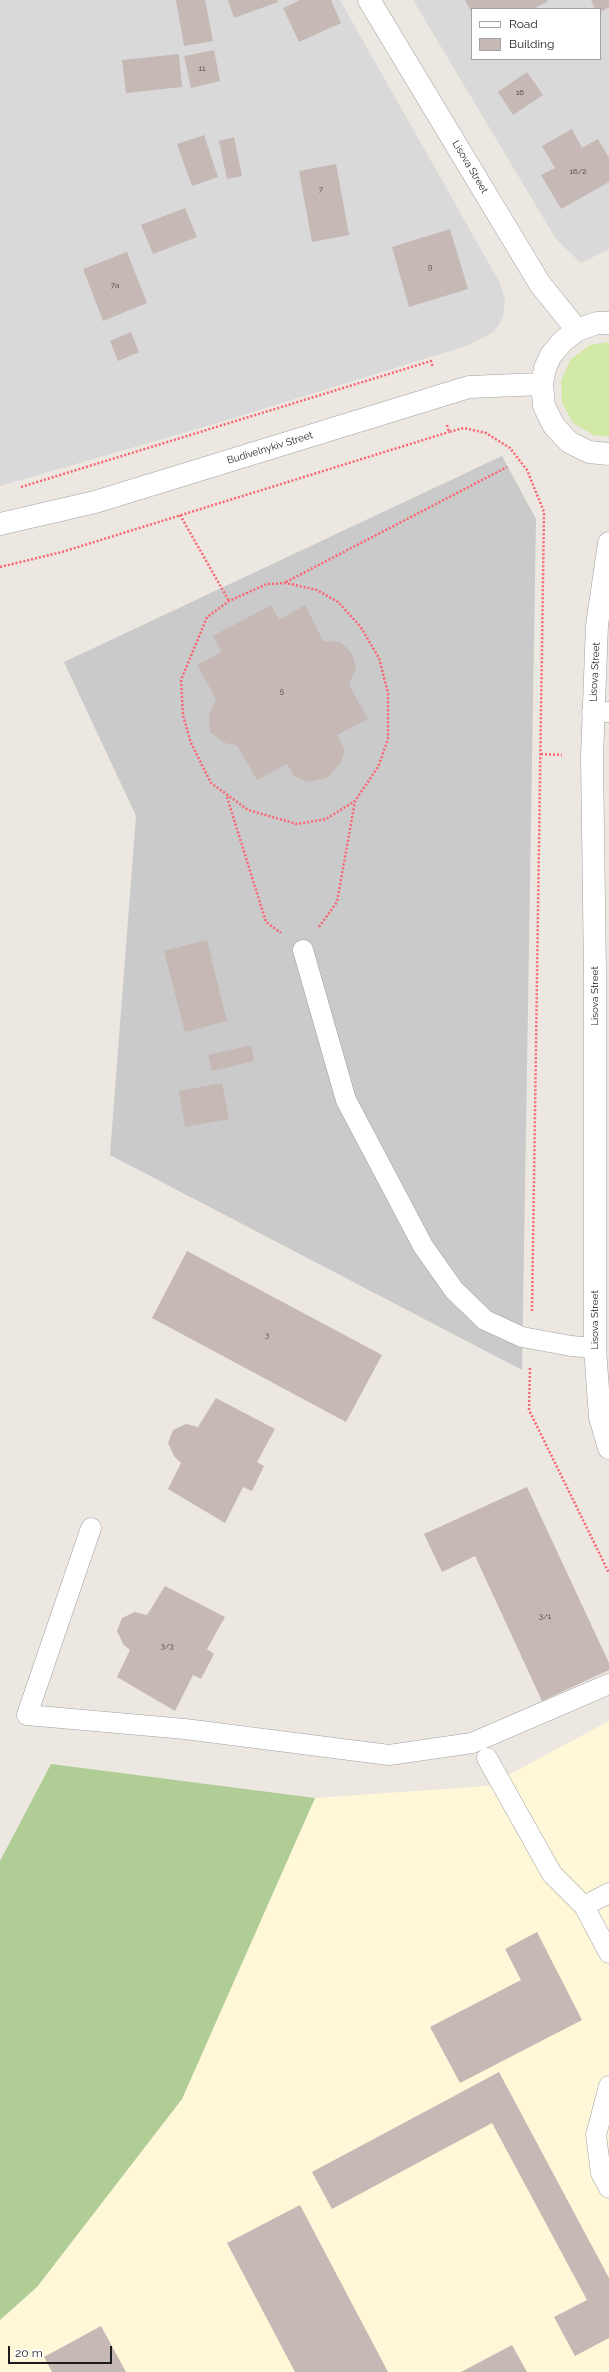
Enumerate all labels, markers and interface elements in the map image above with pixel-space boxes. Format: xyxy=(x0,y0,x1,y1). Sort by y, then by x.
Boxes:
legend xyxy=(471,8,601,60)
text: Road xyxy=(509,17,538,31)
text: Building xyxy=(509,37,555,51)
house number: 11 xyxy=(199,64,205,74)
house number: 16 xyxy=(516,88,524,98)
street label: Lisova Street xyxy=(450,138,490,196)
house number: 16/2 xyxy=(569,167,587,177)
house number: 7 xyxy=(319,185,323,195)
house number: 9 xyxy=(428,263,432,273)
house number: 7а xyxy=(111,281,119,291)
street label: Budivelnykiv Street xyxy=(226,429,314,467)
street label: Lisova Street xyxy=(587,642,603,702)
house number: 5 xyxy=(280,687,284,697)
street label: Lisova Street xyxy=(589,966,601,1026)
street label: Lisova Street xyxy=(589,1290,601,1350)
house number: 3 xyxy=(265,1331,269,1341)
house number: 3/1 xyxy=(539,1612,551,1622)
house number: 3/3 xyxy=(160,1642,174,1652)
scale bar xyxy=(10,2338,114,2364)
text: 20 m xyxy=(15,2346,43,2360)

